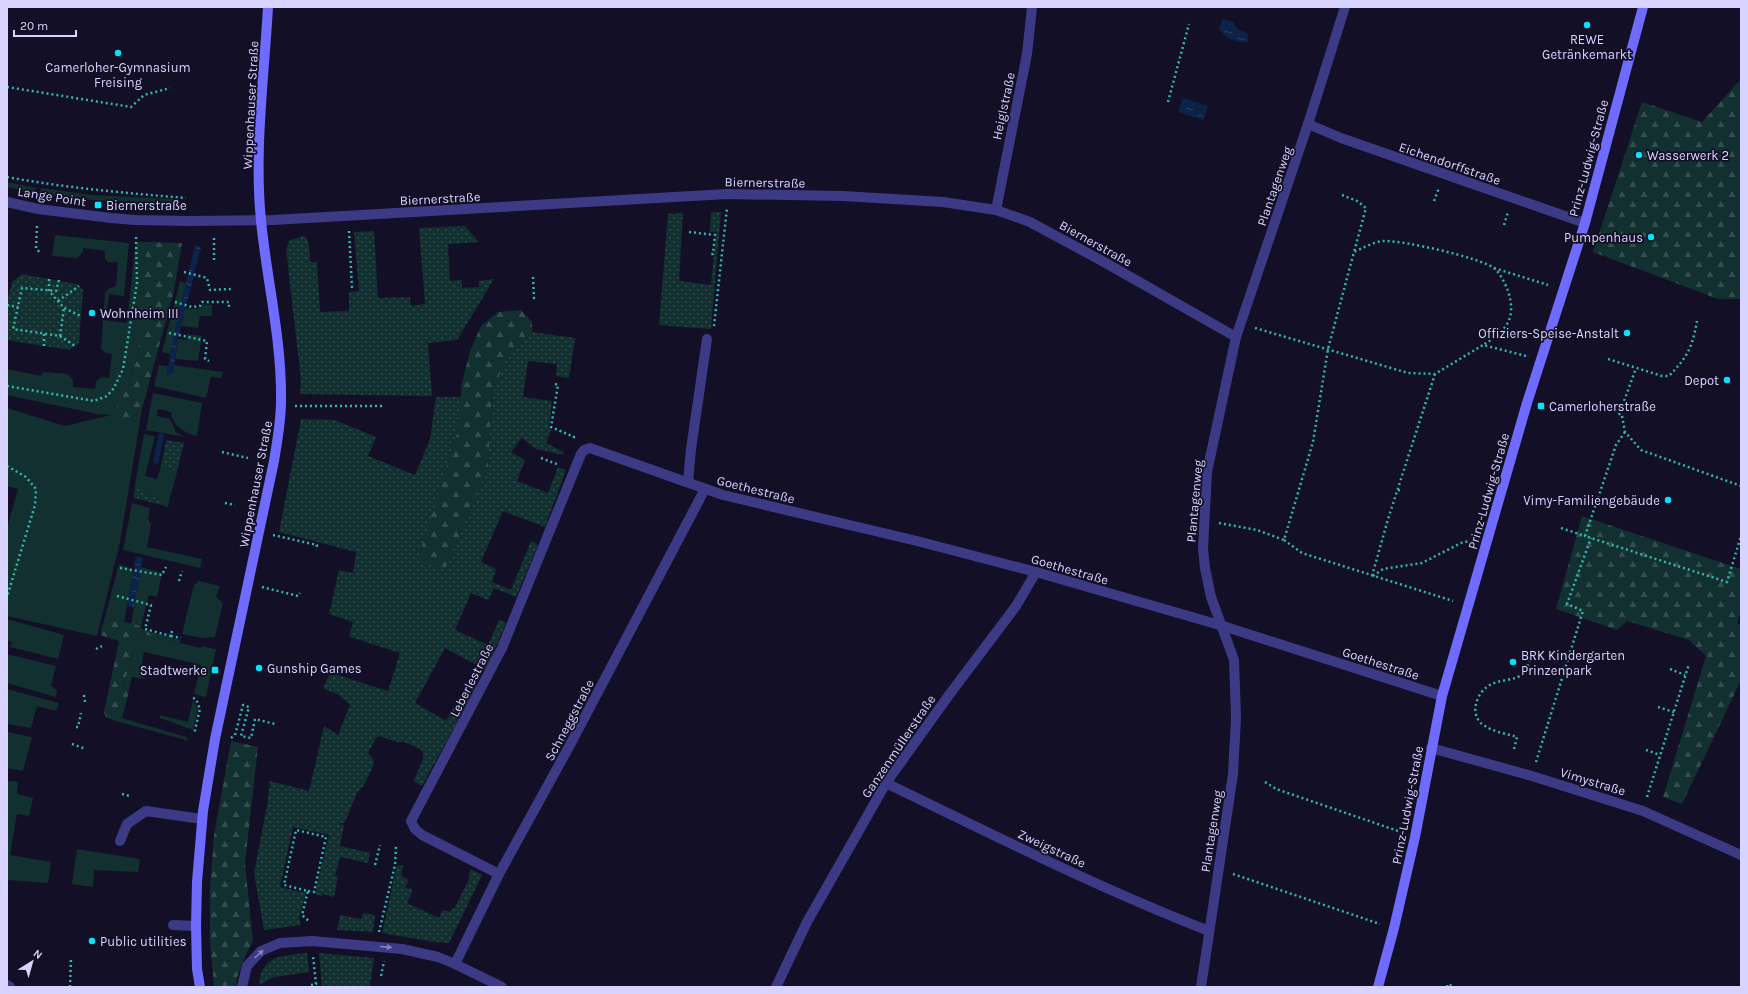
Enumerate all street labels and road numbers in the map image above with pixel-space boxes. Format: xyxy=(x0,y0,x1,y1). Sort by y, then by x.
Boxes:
street label: Wippenhauser Straße xyxy=(240,40,261,170)
street label: Heiglstraße xyxy=(989,71,1018,141)
street label: Prinz-Ludwig-Straße xyxy=(1566,98,1611,218)
street label: Eichendorffstraße xyxy=(1397,139,1503,188)
street label: Plantagenweg xyxy=(1254,144,1295,228)
street label: Biernerstraße xyxy=(724,174,806,191)
street label: Lange Point xyxy=(17,184,87,209)
street label: Biernerstraße xyxy=(399,189,481,208)
street label: Biernerstraße xyxy=(1057,217,1135,270)
street label: Wippenhauser Straße xyxy=(236,419,275,549)
street label: Prinz-Ludwig-Straße xyxy=(1465,431,1512,551)
street label: Plantagenweg xyxy=(1183,458,1206,543)
street label: Goethestraße xyxy=(715,473,797,506)
street label: Goethestraße xyxy=(1029,551,1111,588)
street label: Leberlestraße xyxy=(447,641,497,719)
street label: Goethestraße xyxy=(1341,644,1421,683)
street label: Schneggstraße xyxy=(542,677,597,763)
street label: Ganzenmüllerstraße xyxy=(858,692,939,801)
street label: Prinz-Ludwig-Straße xyxy=(1389,744,1426,866)
street label: Vimystraße xyxy=(1558,764,1628,799)
street label: Plantagenweg xyxy=(1198,788,1226,873)
street label: Zweigstraße xyxy=(1015,826,1088,871)

